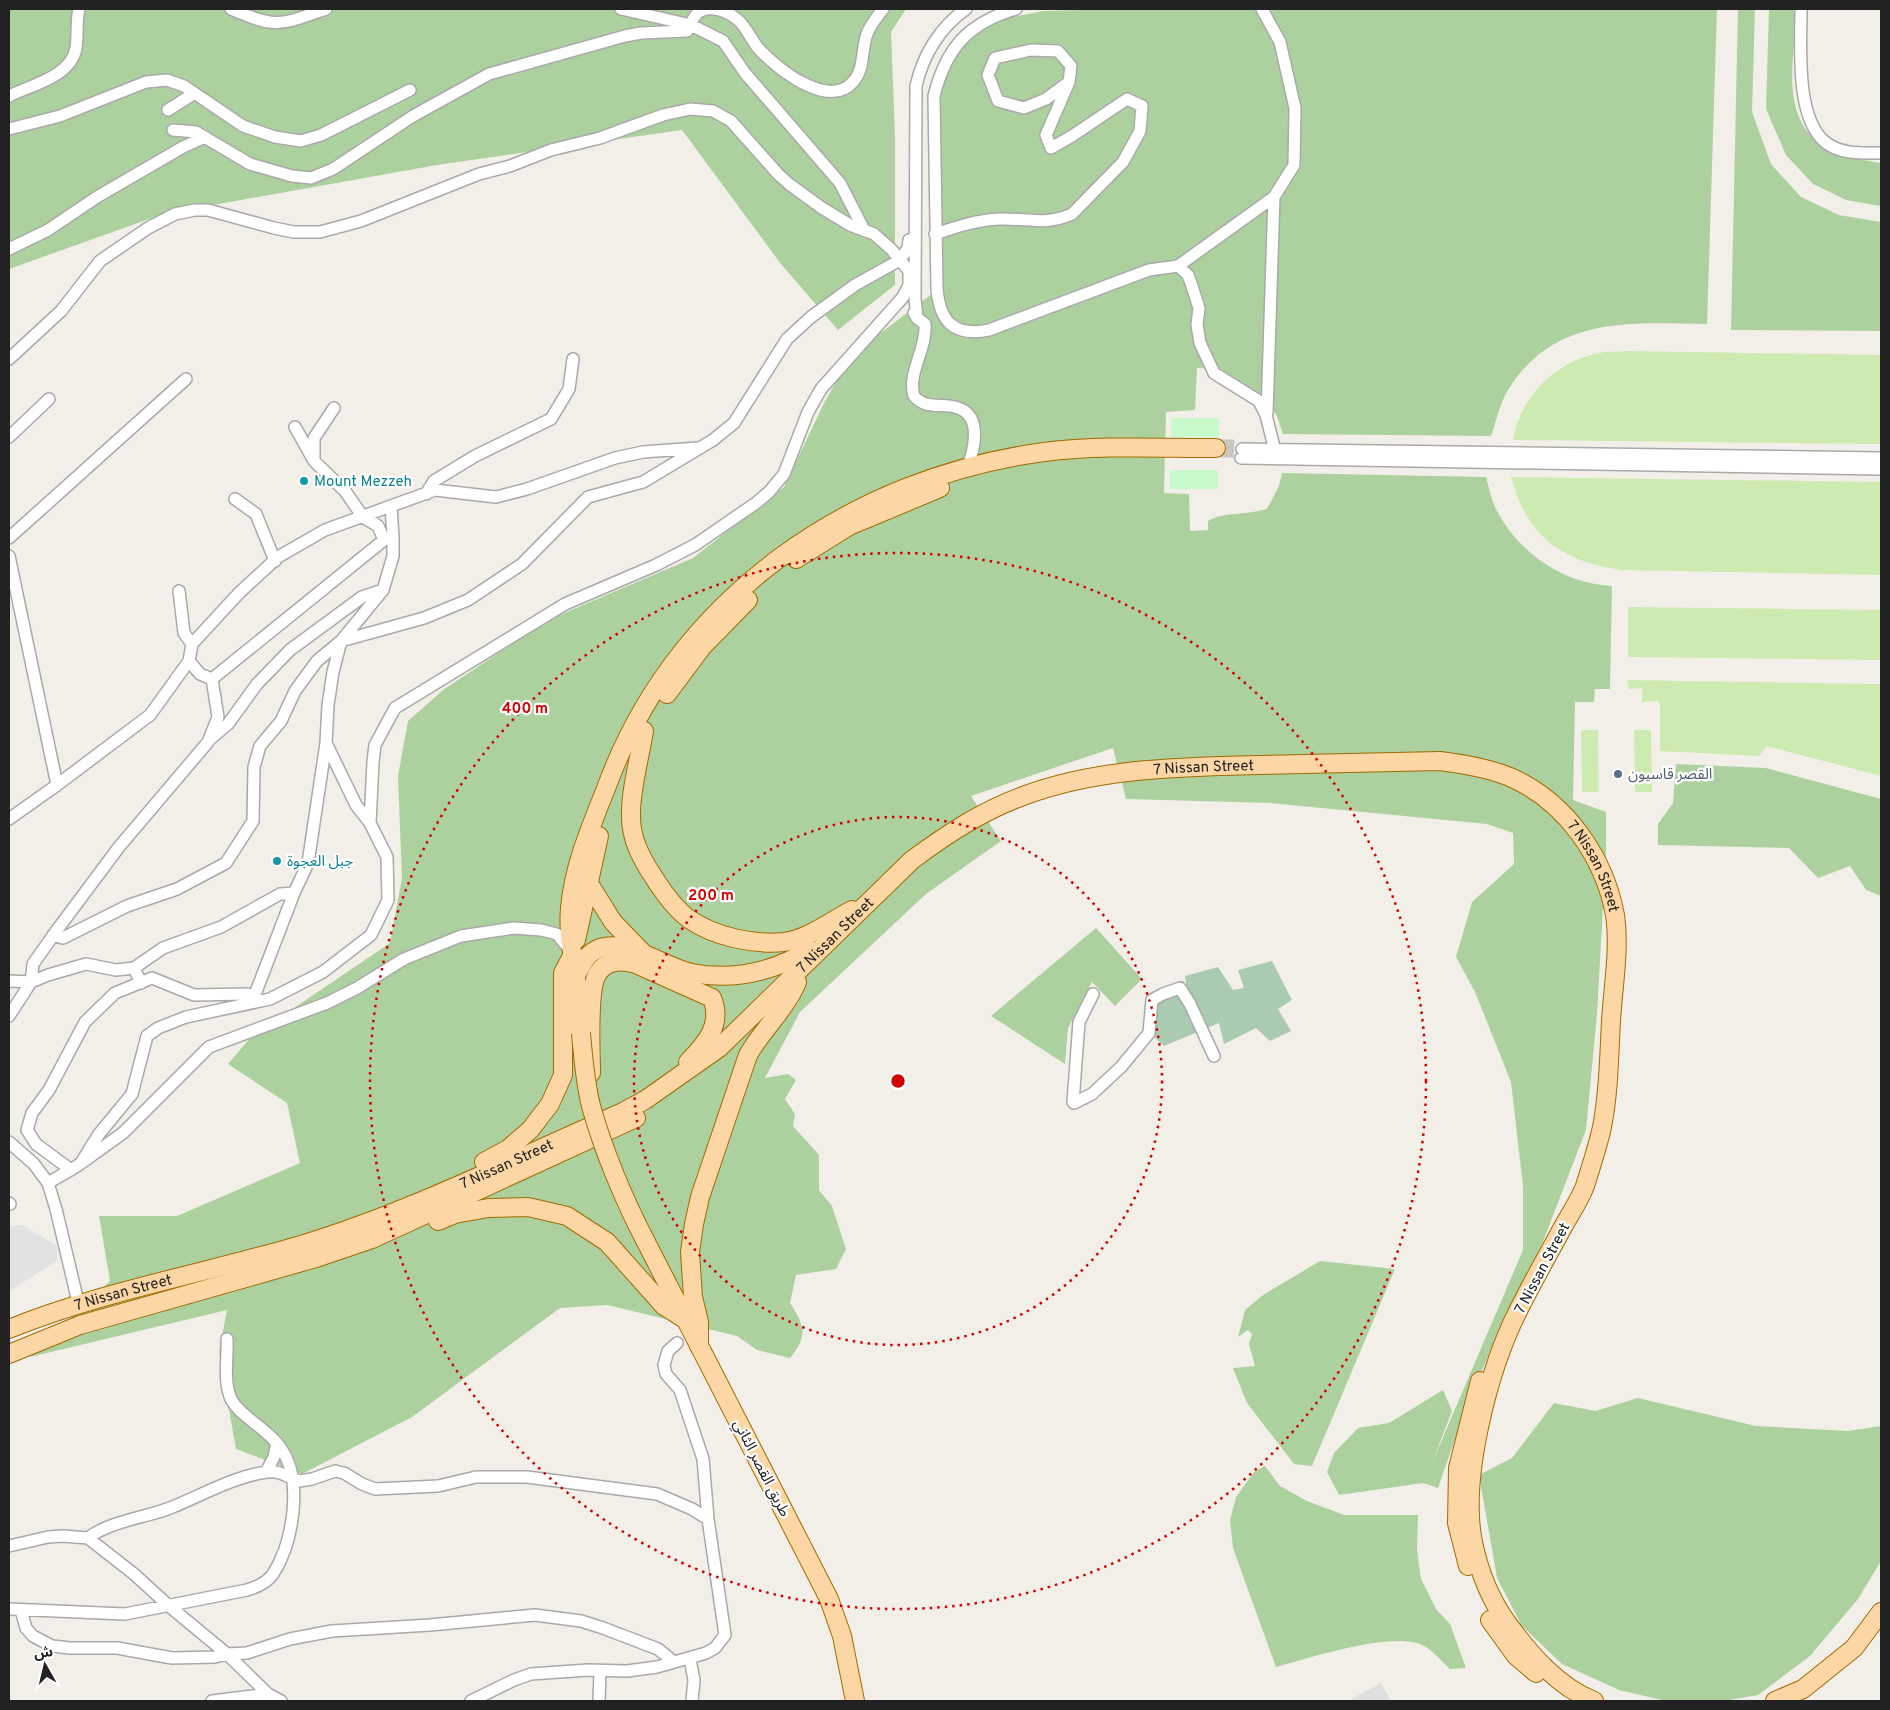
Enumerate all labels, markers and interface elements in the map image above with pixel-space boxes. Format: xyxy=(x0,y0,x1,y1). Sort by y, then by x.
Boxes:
place label: Mount Mezzeh xyxy=(314,473,412,492)
marker: Mount Mezzeh xyxy=(298,475,310,487)
text: 400 m xyxy=(502,700,548,719)
street label: 7 Nissan Street xyxy=(1153,757,1254,780)
place label: القصر قاسيون xyxy=(1628,766,1712,785)
marker: القصر قاسيون xyxy=(1612,768,1624,780)
street label: 7 Nissan Street xyxy=(1562,817,1622,914)
place label: جبل العجوة xyxy=(287,853,354,872)
marker: جبل العجوة xyxy=(271,855,283,867)
text: 200 m xyxy=(688,887,734,906)
street label: 7 Nissan Street xyxy=(793,894,879,978)
centre of rings xyxy=(889,1072,907,1090)
street label: 7 Nissan Street xyxy=(457,1136,557,1195)
street label: 7 Nissan Street xyxy=(1511,1220,1575,1318)
street label: 7 Nissan Street xyxy=(72,1271,174,1316)
street label: طريق القصر الثاني xyxy=(728,1417,793,1521)
north arrow xyxy=(20,1640,70,1690)
text: ش xyxy=(33,1644,54,1663)

